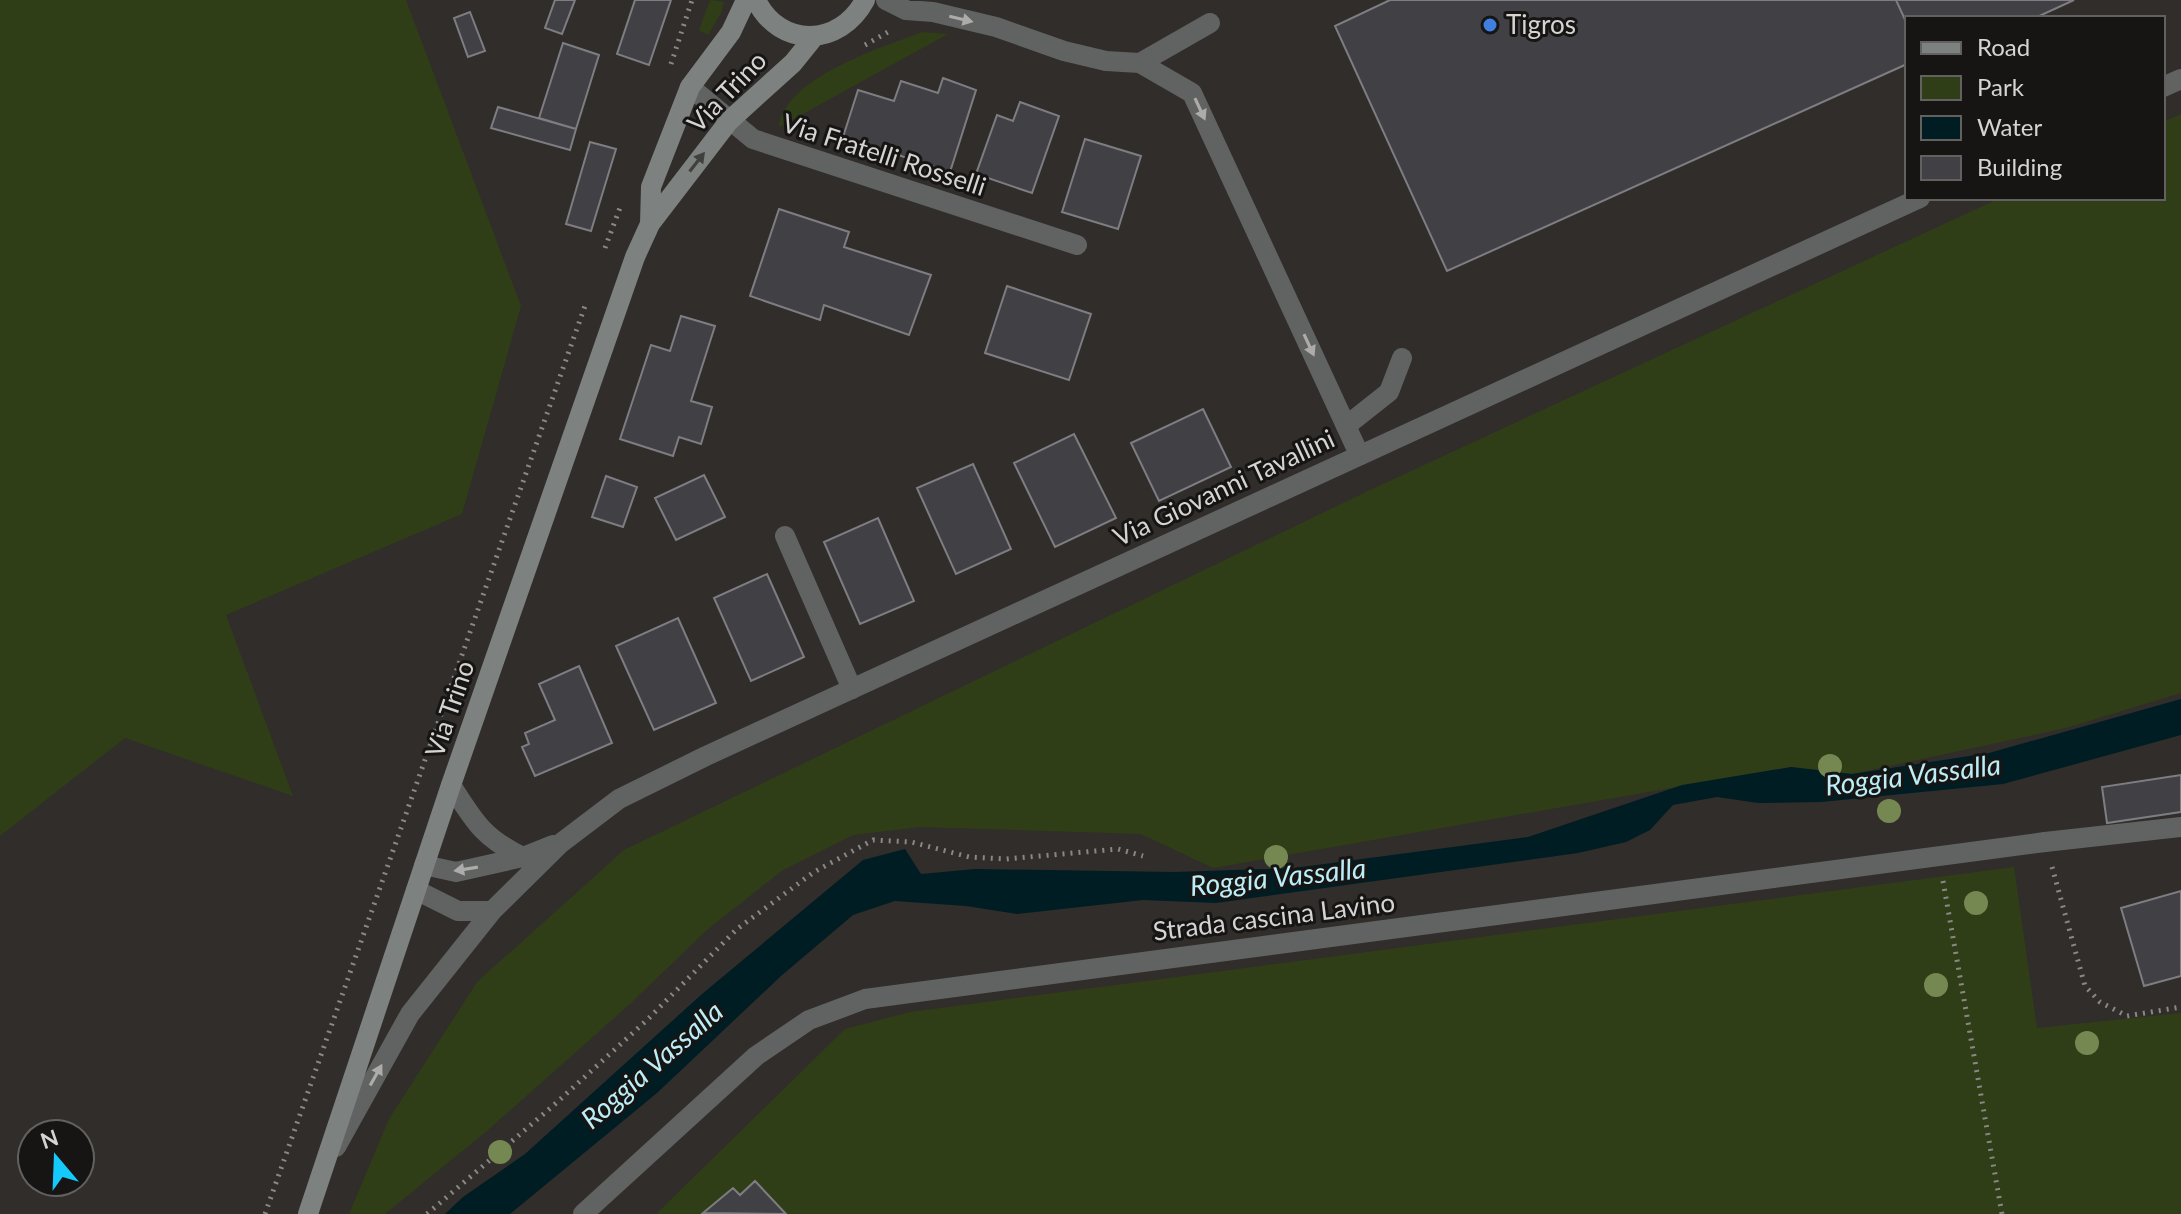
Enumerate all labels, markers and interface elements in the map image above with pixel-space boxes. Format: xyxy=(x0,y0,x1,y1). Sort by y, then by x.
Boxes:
place label: Tigros xyxy=(1506,8,1576,40)
one-way arrow xyxy=(949,13,974,25)
marker: Tigros xyxy=(1481,16,1499,34)
legend xyxy=(1905,16,2165,200)
text: Road xyxy=(1977,32,2030,61)
street label: Via Trino xyxy=(680,44,773,138)
text: Park xyxy=(1977,72,2025,101)
one-way arrow xyxy=(1193,97,1207,121)
street label: Via Fratelli Rosselli xyxy=(779,106,990,202)
text: Water xyxy=(1977,112,2042,141)
one-way arrow xyxy=(689,152,705,172)
text: Building xyxy=(1977,152,2062,181)
one-way arrow xyxy=(1302,333,1316,357)
street label: Via Giovanni Tavallini xyxy=(1108,422,1339,552)
street label: Via Trino xyxy=(418,656,480,761)
water label: Roggia Vassalla xyxy=(1823,746,2003,802)
water label: Roggia Vassalla xyxy=(1188,850,1368,902)
one-way arrow xyxy=(453,863,478,876)
street label: Strada cascina Lavino xyxy=(1151,885,1397,947)
water label: Roggia Vassalla xyxy=(573,993,729,1135)
one-way arrow xyxy=(369,1064,383,1087)
north arrow xyxy=(16,1118,96,1198)
text: N xyxy=(37,1123,62,1154)

